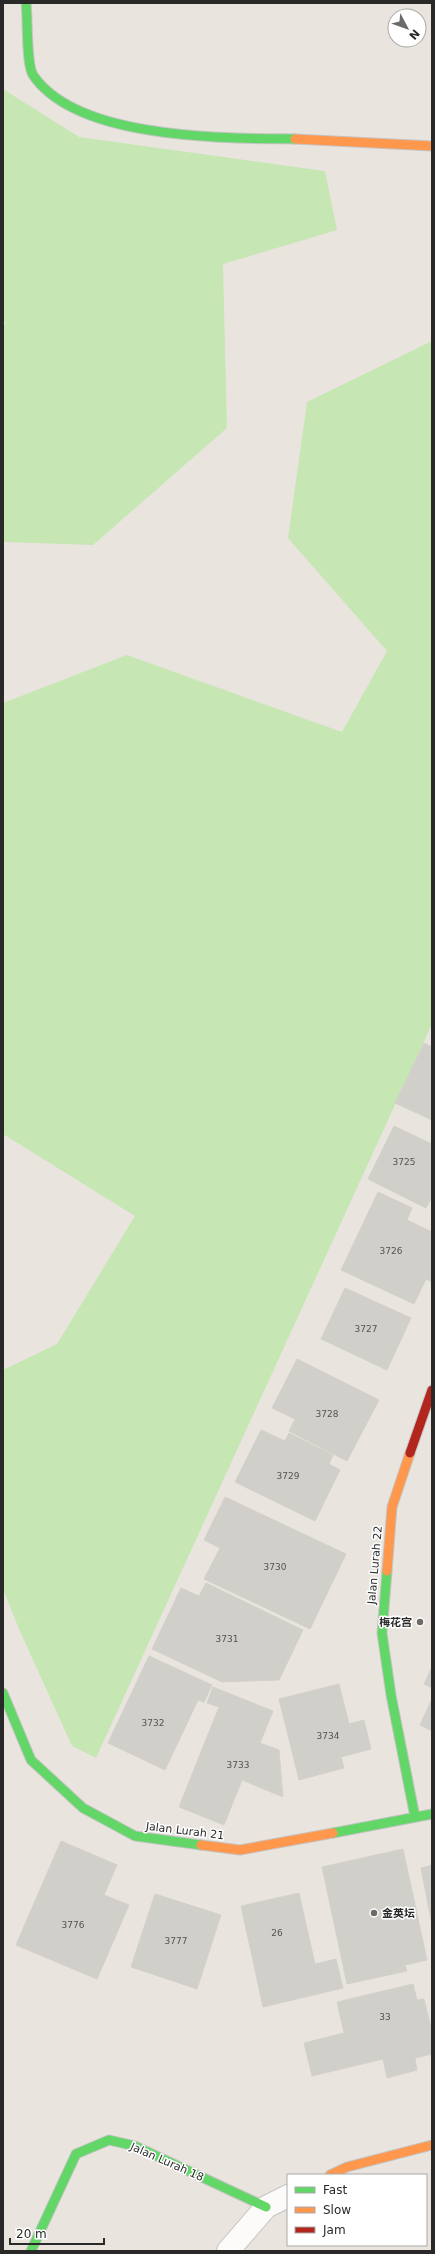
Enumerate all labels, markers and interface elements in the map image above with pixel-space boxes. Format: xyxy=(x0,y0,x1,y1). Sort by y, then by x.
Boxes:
north arrow xyxy=(387,8,427,48)
text: N xyxy=(406,26,422,42)
house number: 3725 xyxy=(393,1157,415,1167)
house number: 3726 xyxy=(380,1246,403,1256)
house number: 3727 xyxy=(355,1324,377,1334)
house number: 3728 xyxy=(316,1409,339,1419)
house number: 3729 xyxy=(277,1471,300,1481)
street label: Jalan Lurah 22 xyxy=(365,1525,385,1606)
house number: 3730 xyxy=(264,1562,287,1572)
place label: 梅花宫 xyxy=(379,1616,412,1629)
marker: 梅花宫 xyxy=(415,1617,425,1627)
house number: 3731 xyxy=(216,1634,238,1644)
house number: 3732 xyxy=(142,1718,164,1728)
house number: 3734 xyxy=(317,1731,340,1741)
house number: 3733 xyxy=(227,1760,249,1770)
street label: Jalan Lurah 21 xyxy=(144,1820,225,1842)
place label: 金英坛 xyxy=(382,1907,415,1920)
marker: 金英坛 xyxy=(369,1908,379,1918)
house number: 3776 xyxy=(62,1920,85,1930)
house number: 26 xyxy=(271,1928,283,1938)
house number: 3777 xyxy=(165,1936,187,1946)
house number: 33 xyxy=(379,2012,391,2022)
street label: Jalan Lurah 18 xyxy=(127,2140,206,2184)
legend xyxy=(287,2174,427,2246)
text: Fast xyxy=(323,2183,347,2197)
text: Slow xyxy=(323,2203,351,2217)
scale bar xyxy=(10,2220,104,2246)
text: Jam xyxy=(322,2223,346,2237)
text: 20 m xyxy=(16,2227,47,2241)

